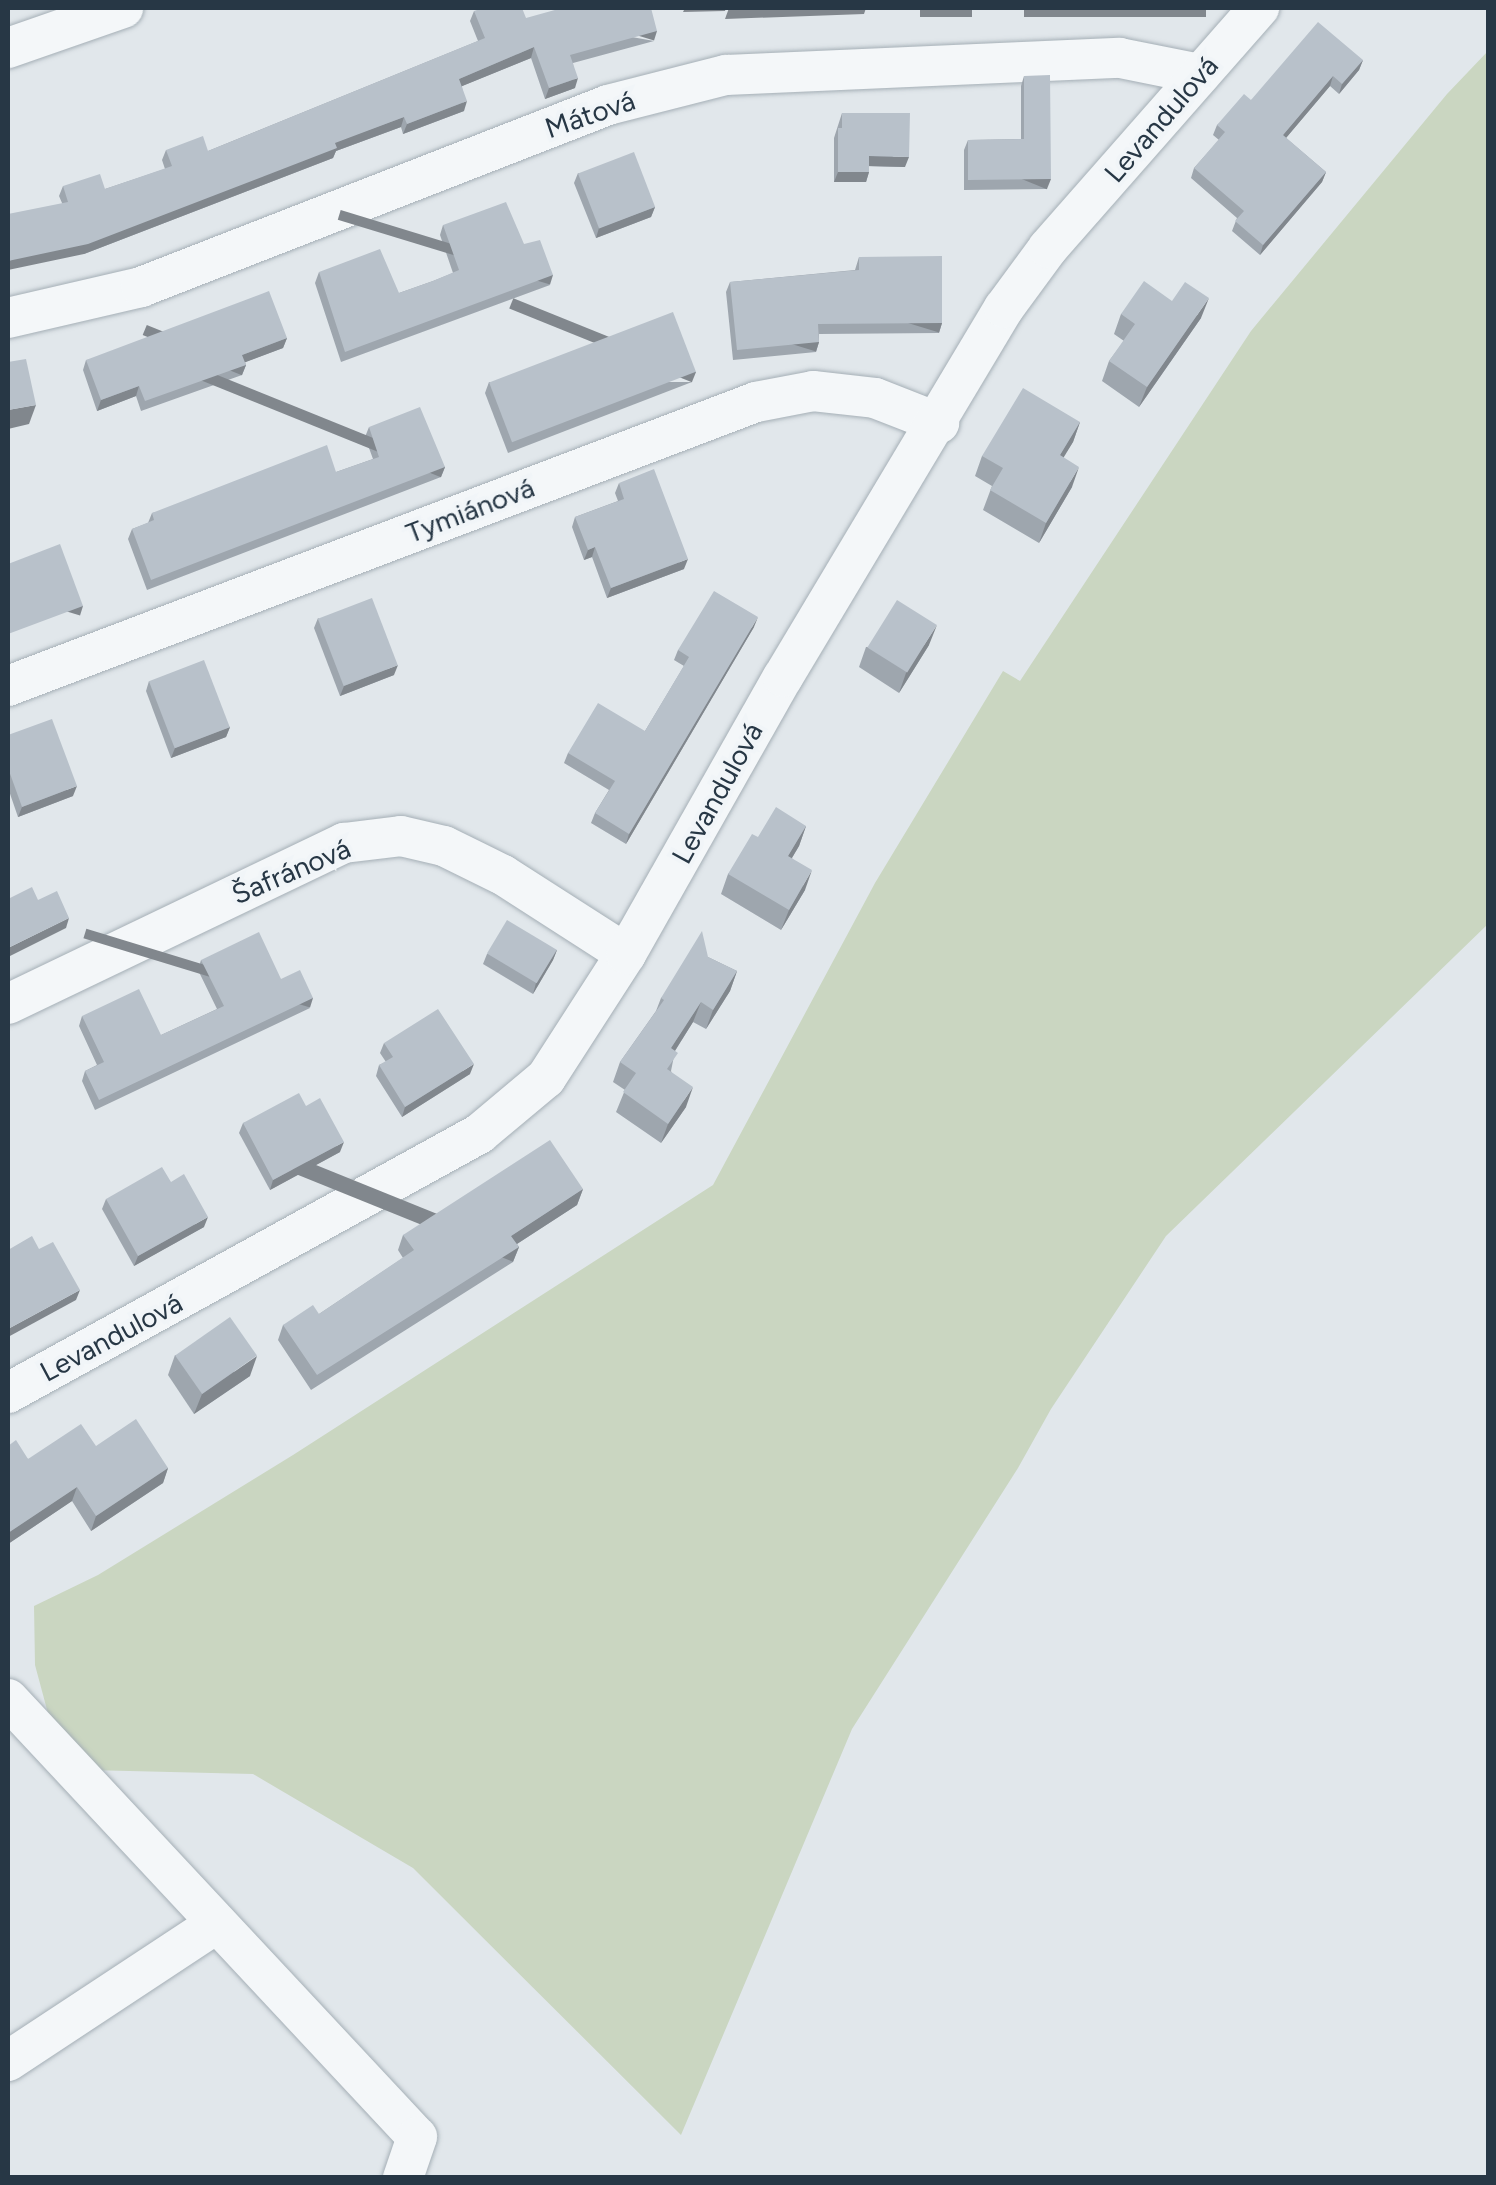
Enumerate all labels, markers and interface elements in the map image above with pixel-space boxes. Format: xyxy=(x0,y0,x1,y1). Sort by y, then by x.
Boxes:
street label: Levandulová xyxy=(1097,49,1225,189)
street label: Mátová xyxy=(541,83,639,145)
street label: Tymiánová xyxy=(401,470,539,550)
street label: Levandulová xyxy=(664,717,770,869)
street label: Šafránová xyxy=(227,831,355,911)
street label: Levandulová xyxy=(34,1286,188,1388)

